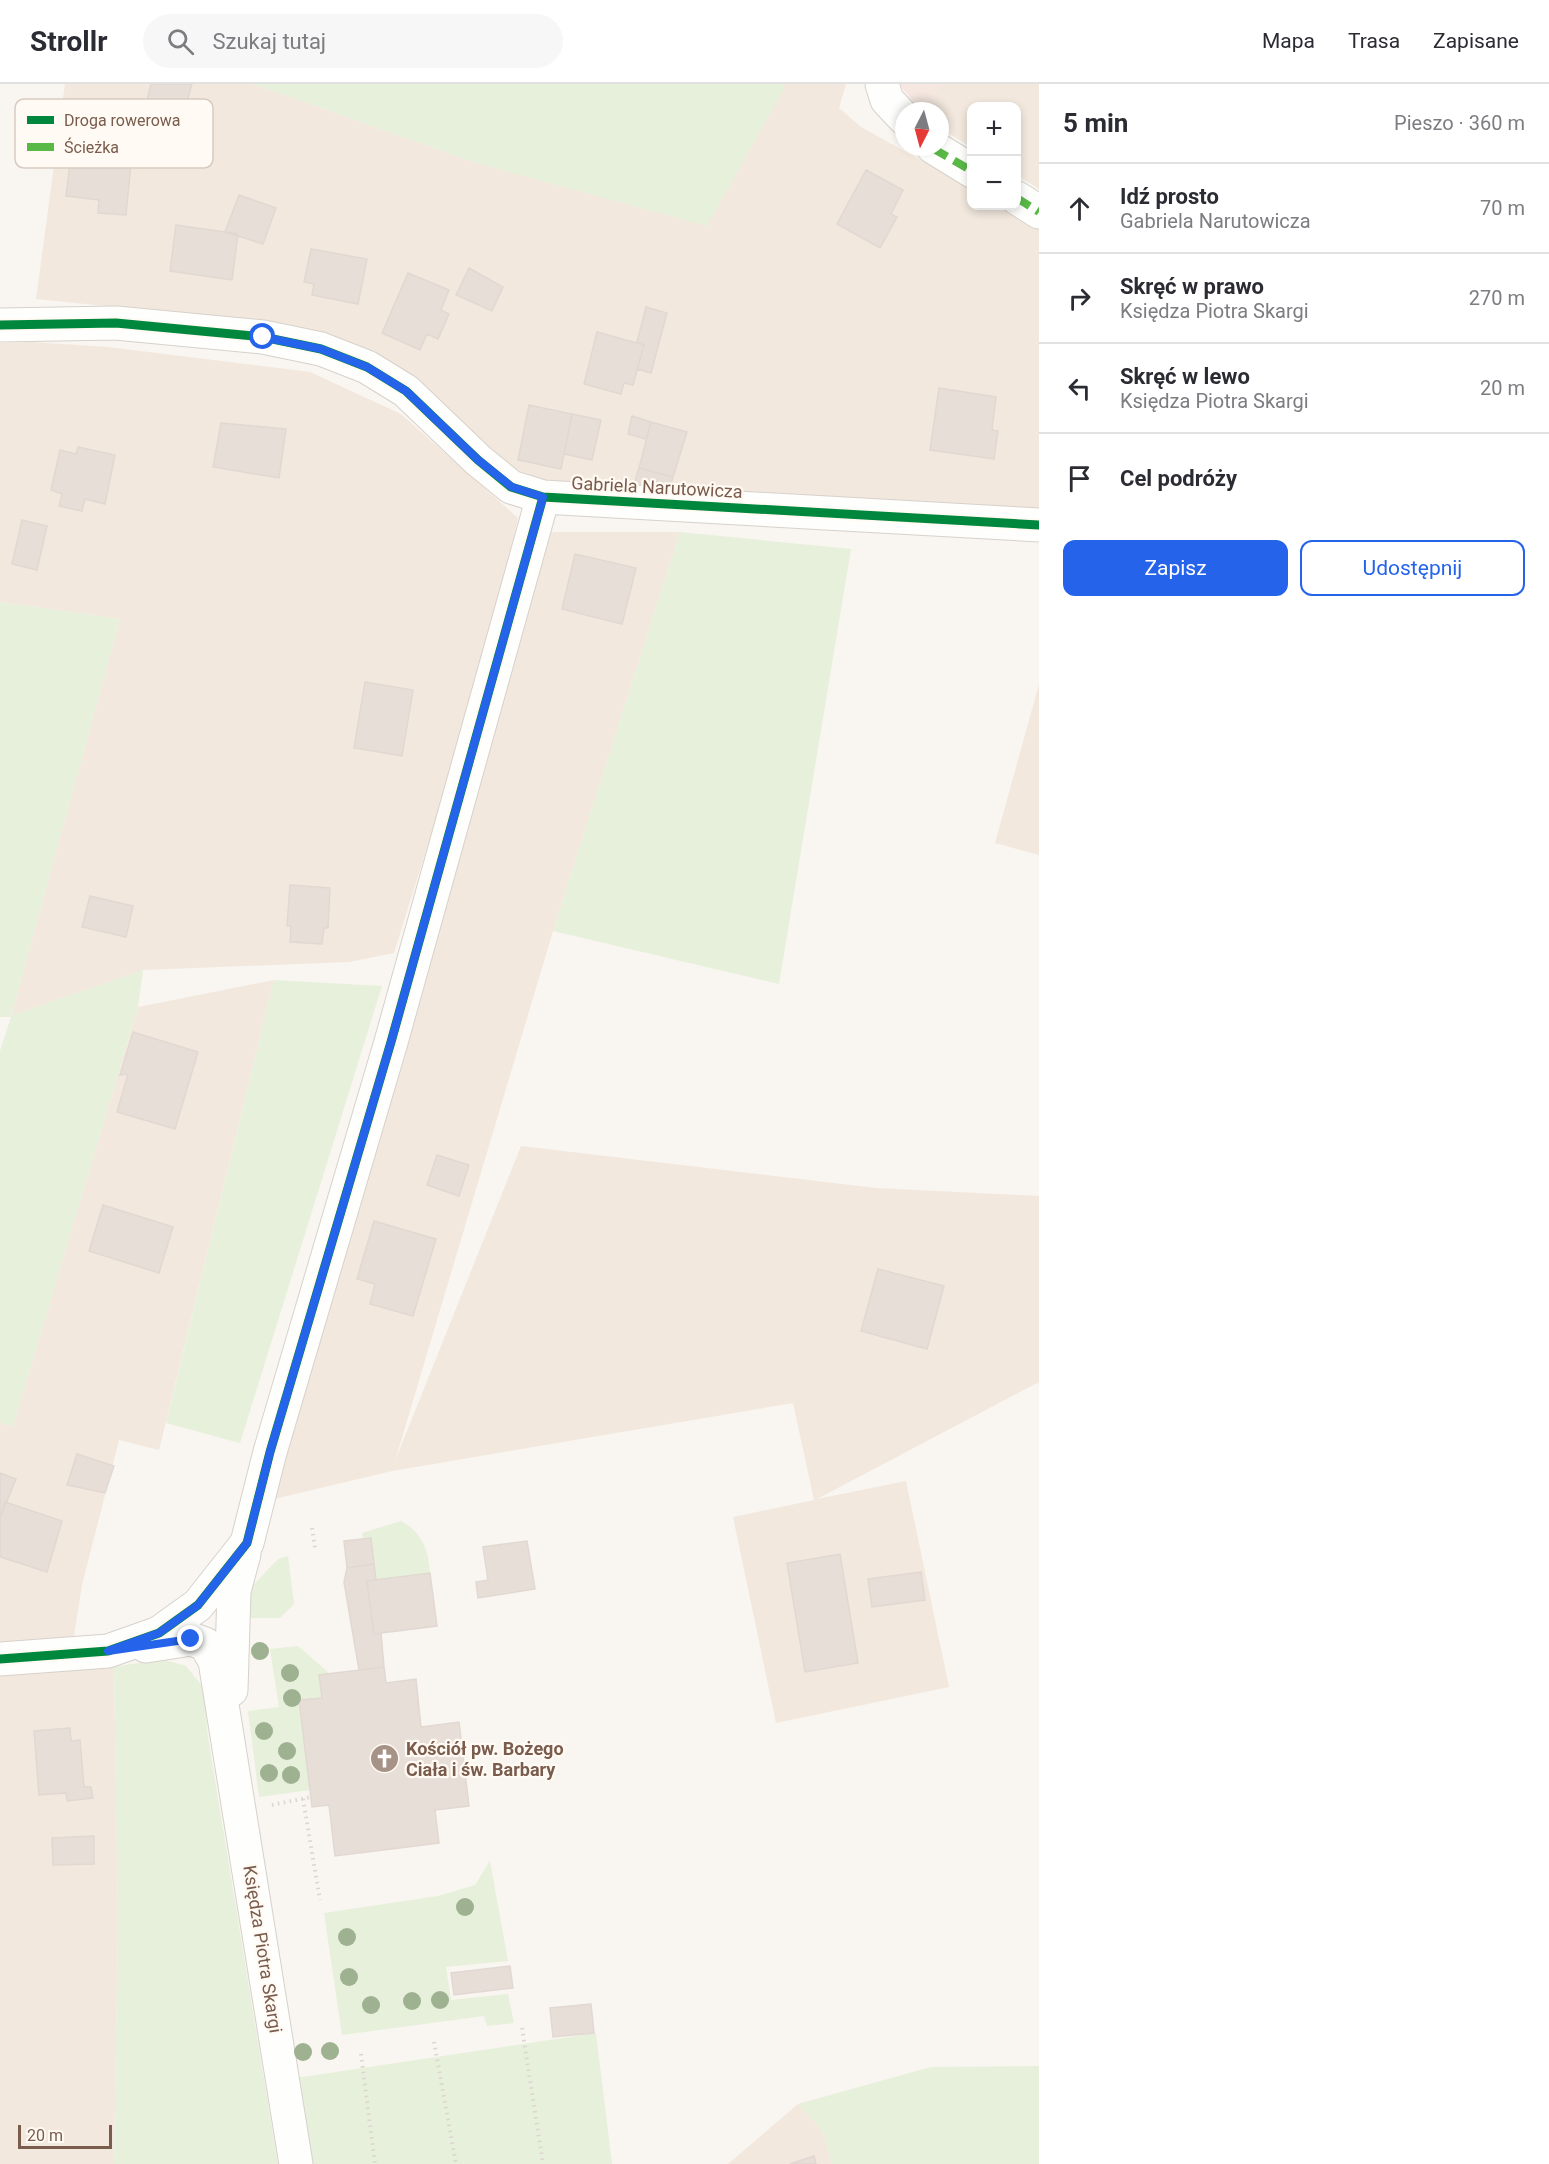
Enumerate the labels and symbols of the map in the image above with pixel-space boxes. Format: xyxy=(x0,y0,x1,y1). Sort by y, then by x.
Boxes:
legend xyxy=(15,99,213,168)
north arrow xyxy=(895,102,949,156)
text: Droga rowerowa xyxy=(64,111,181,130)
text: Ścieżka xyxy=(64,137,119,157)
route start xyxy=(249,323,275,349)
street label: Gabriela Narutowicza xyxy=(571,472,743,502)
route end xyxy=(177,1625,203,1651)
place label: Kościół pw. Bożego Ciała i św. Barbary xyxy=(406,1738,564,1780)
church icon: Kościół pw. Bożego Ciała i św. Barbary xyxy=(369,1742,401,1774)
street label: Księdza Piotra Skargi xyxy=(239,1864,287,2034)
scale bar xyxy=(18,2122,112,2150)

